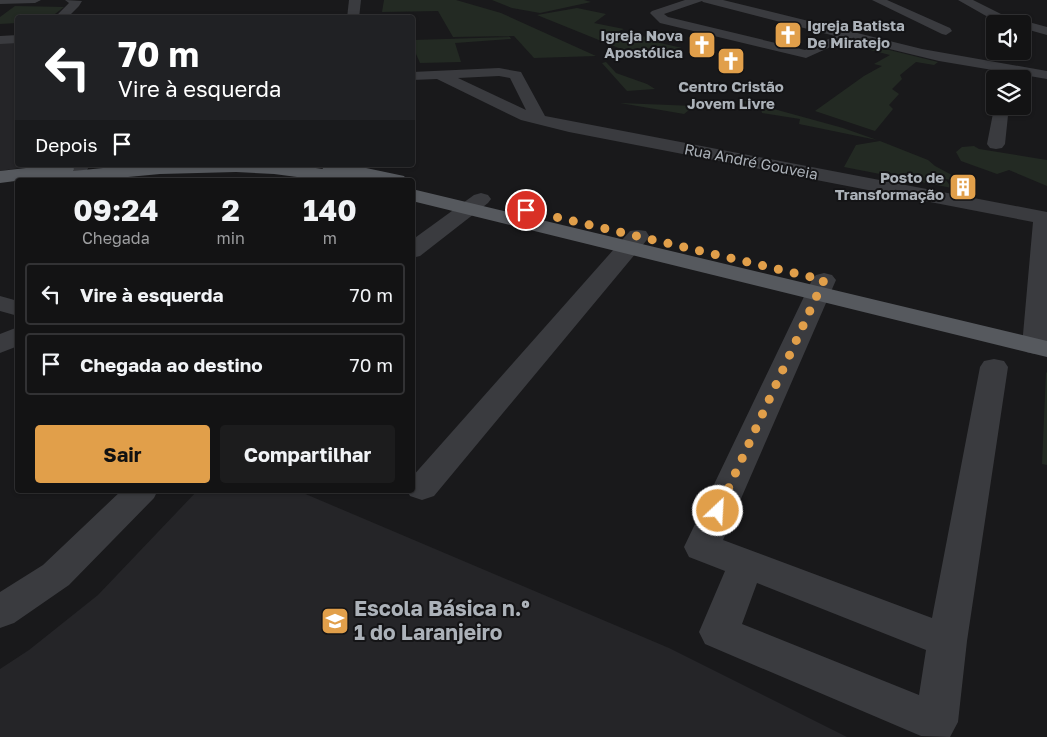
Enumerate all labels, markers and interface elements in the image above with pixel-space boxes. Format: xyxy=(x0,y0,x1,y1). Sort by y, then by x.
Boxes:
map controls xyxy=(986,15,1031,115)
button: sound xyxy=(986,15,1031,60)
place label: Igreja Batista De Miratejo xyxy=(807,16,905,51)
church icon: Igreja Batista De Miratejo xyxy=(773,20,803,50)
place label: Igreja Nova Apostólica xyxy=(600,26,683,61)
church icon: Igreja Nova Apostólica xyxy=(687,30,717,60)
text: 70 m xyxy=(118,33,199,75)
icon: left xyxy=(35,35,100,100)
church icon: Centro Cristão Jovem Livre xyxy=(716,46,746,76)
button: layers xyxy=(986,70,1031,115)
text: Vire à esquerda xyxy=(118,75,282,102)
place label: Centro Cristão Jovem Livre xyxy=(678,77,784,112)
icon: arrive xyxy=(108,130,136,158)
text: Depois xyxy=(35,133,98,156)
street label: Rua André Gouveia xyxy=(683,139,820,183)
place label: Posto de Transformação xyxy=(835,168,944,203)
building icon: Posto de Transformação xyxy=(948,172,978,202)
pin xyxy=(505,189,547,231)
text: 09:24 xyxy=(73,192,158,228)
text: 2 xyxy=(222,192,240,228)
text: 140 xyxy=(303,192,357,228)
icon: arrive xyxy=(512,196,540,224)
text: Chegada xyxy=(82,228,150,248)
text: min xyxy=(217,228,245,248)
text: m xyxy=(323,228,337,248)
icon: left xyxy=(37,280,65,308)
text: Vire à esquerda xyxy=(80,283,223,306)
text: 70 m xyxy=(350,283,393,306)
icon: arrive xyxy=(37,350,65,378)
text: Chegada ao destino xyxy=(80,353,263,376)
text: 70 m xyxy=(350,353,393,376)
button: Sair xyxy=(35,425,210,483)
button: Compartilhar xyxy=(220,425,395,483)
position arrow xyxy=(691,484,743,536)
place label: Escola Básica n.º 1 do Laranjeiro xyxy=(354,595,529,645)
school or university icon: Escola Básica n.º 1 do Laranjeiro xyxy=(320,606,350,636)

